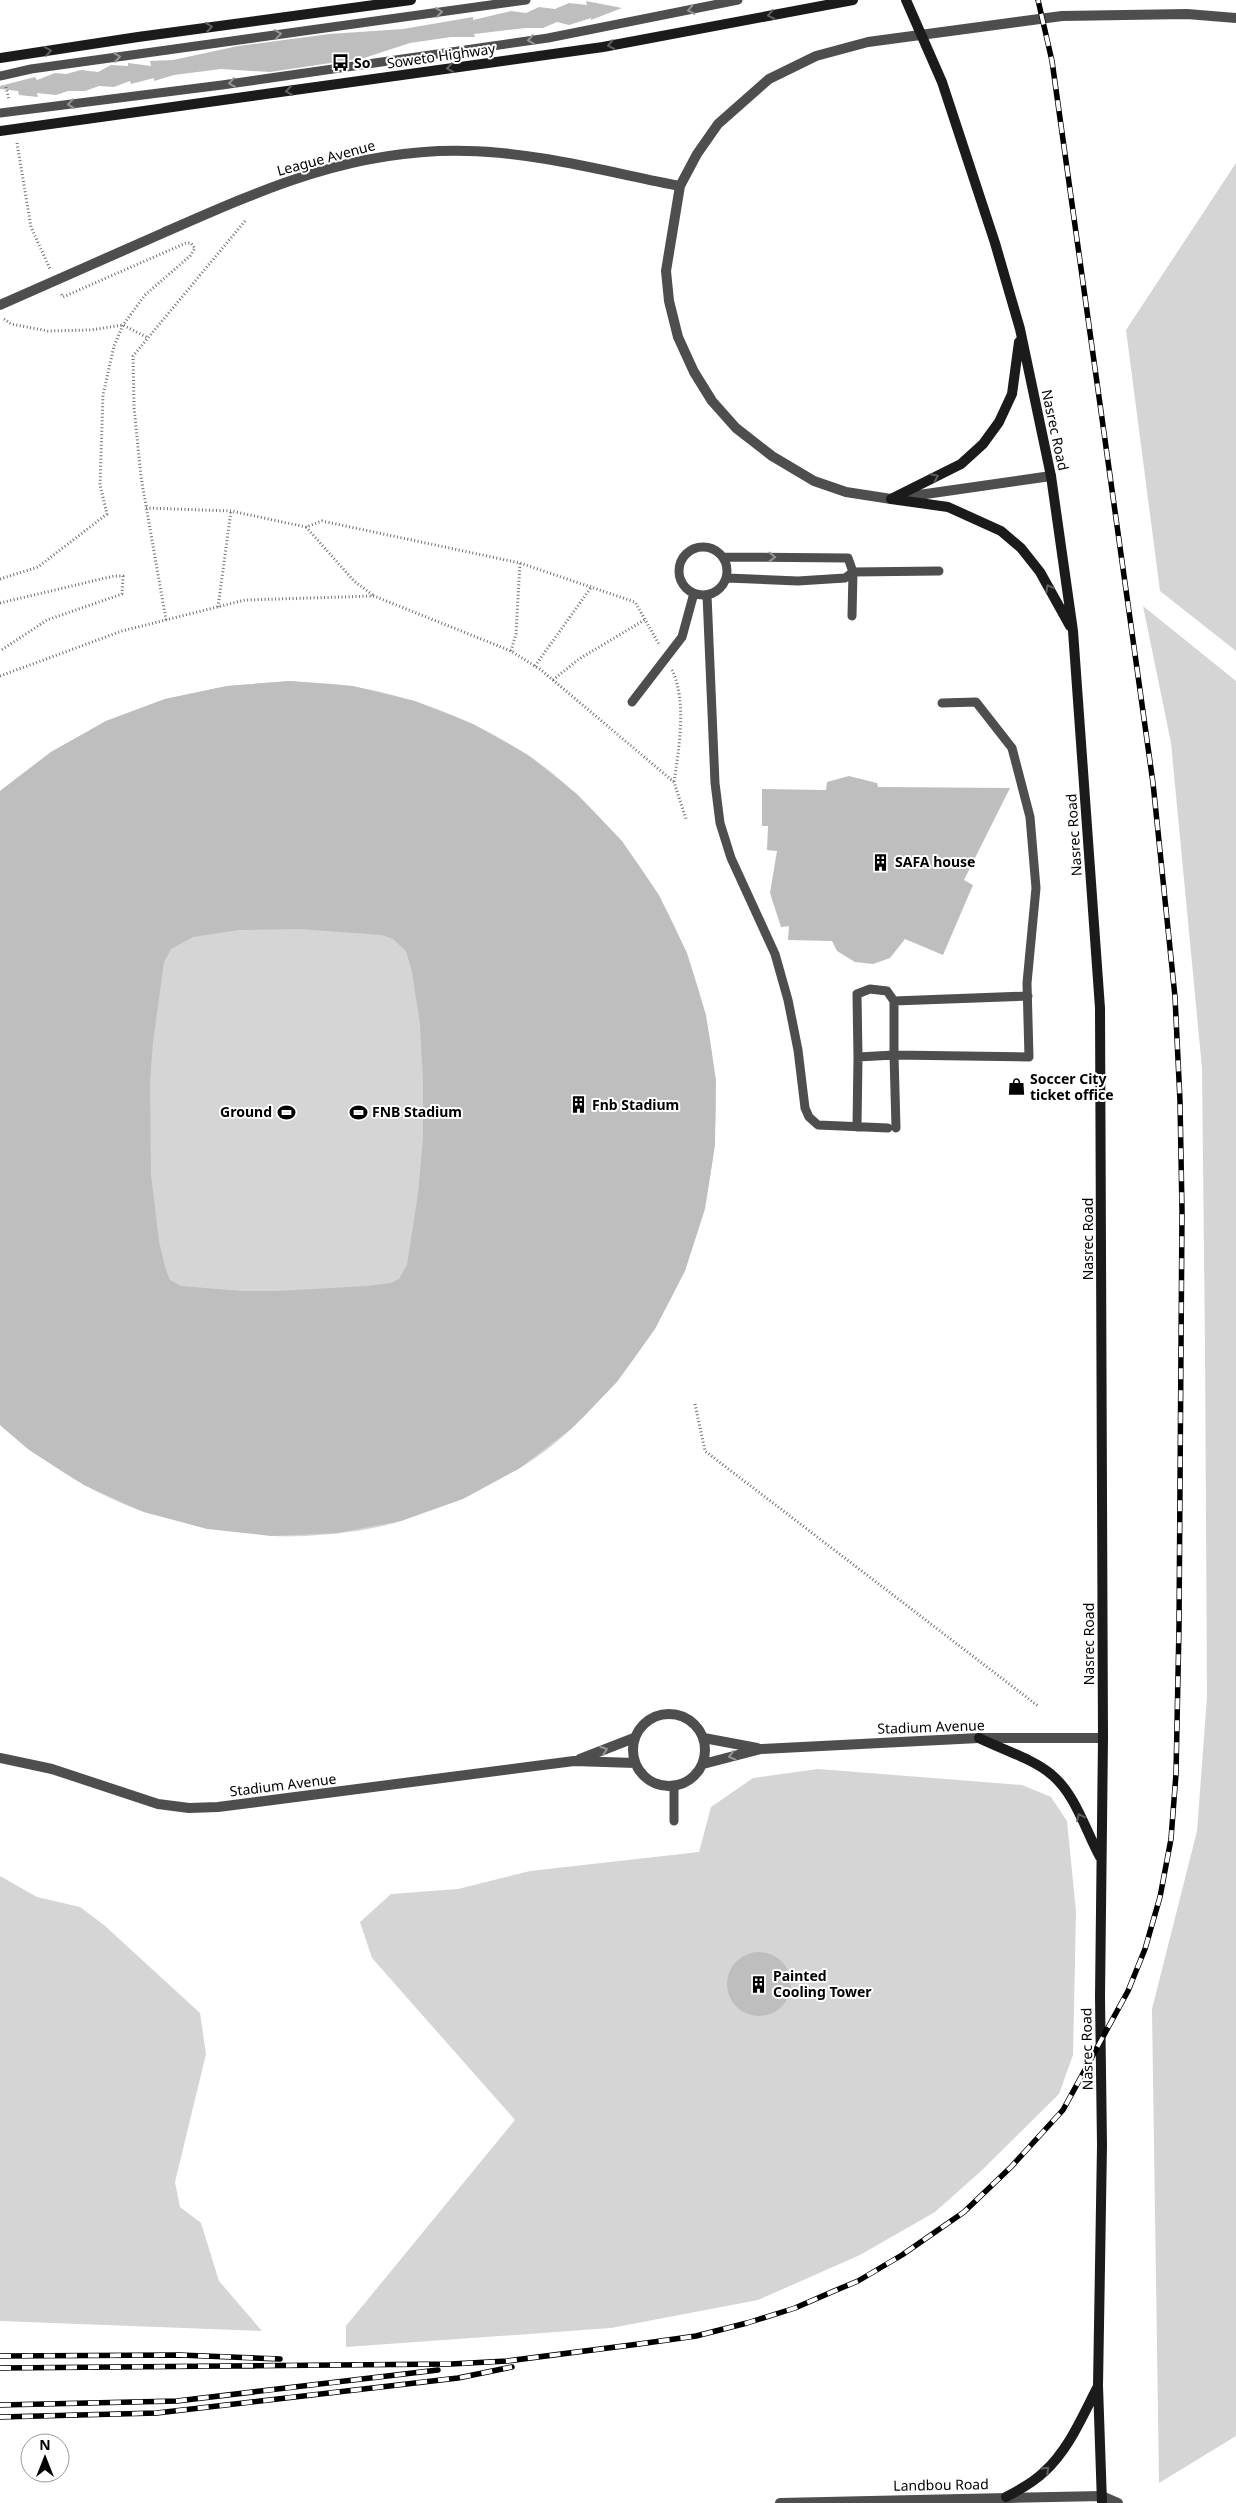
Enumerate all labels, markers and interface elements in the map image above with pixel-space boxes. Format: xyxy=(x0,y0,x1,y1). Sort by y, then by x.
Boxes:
one-way arrow xyxy=(686,5,695,15)
one-way arrow xyxy=(435,7,443,18)
one-way arrow xyxy=(766,9,775,19)
one-way arrow xyxy=(205,22,213,33)
one-way arrow xyxy=(274,30,282,40)
one-way arrow xyxy=(527,34,535,45)
street label: Soweto Highway xyxy=(386,38,497,73)
one-way arrow xyxy=(607,40,615,50)
one-way arrow xyxy=(44,46,53,56)
one-way arrow xyxy=(113,52,121,63)
bus stop icon: So xyxy=(330,53,350,73)
place label: So xyxy=(354,53,371,72)
one-way arrow xyxy=(446,63,454,73)
one-way arrow xyxy=(227,78,236,88)
one-way arrow xyxy=(285,85,293,96)
one-way arrow xyxy=(66,98,74,109)
street label: League Avenue xyxy=(275,135,377,180)
street label: Nasrec Road xyxy=(1038,388,1073,472)
one-way arrow xyxy=(930,473,939,484)
one-way arrow xyxy=(768,552,776,562)
one-way arrow xyxy=(1045,585,1055,594)
street label: Nasrec Road xyxy=(1061,793,1086,877)
building icon: SAFA house xyxy=(871,852,891,872)
place label: SAFA house xyxy=(895,852,975,871)
place label: Soccer City ticket office xyxy=(1030,1069,1114,1104)
shop icon: Soccer City ticket office xyxy=(1006,1077,1026,1097)
building icon: Fnb Stadium xyxy=(568,1095,588,1115)
place label: Fnb Stadium xyxy=(592,1095,679,1114)
place label: Ground xyxy=(220,1102,272,1121)
sports icon: Ground xyxy=(276,1102,296,1122)
sports icon: FNB Stadium xyxy=(348,1102,368,1122)
place label: FNB Stadium xyxy=(372,1102,462,1121)
street label: Nasrec Road xyxy=(1078,1198,1097,1280)
street label: Nasrec Road xyxy=(1079,1603,1098,1685)
street label: Stadium Avenue xyxy=(877,1715,985,1738)
one-way arrow xyxy=(599,1746,608,1756)
one-way arrow xyxy=(727,1750,736,1761)
street label: Stadium Avenue xyxy=(229,1769,337,1800)
one-way arrow xyxy=(1076,1813,1086,1822)
place label: Painted Cooling Tower xyxy=(773,1966,872,2001)
building icon: Painted Cooling Tower xyxy=(749,1974,769,1994)
street label: Nasrec Road xyxy=(1076,2008,1097,2090)
north arrow xyxy=(20,2433,70,2483)
text: N xyxy=(39,2435,51,2454)
one-way arrow xyxy=(1040,2467,1049,2476)
street label: Landbou Road xyxy=(893,2474,989,2495)

